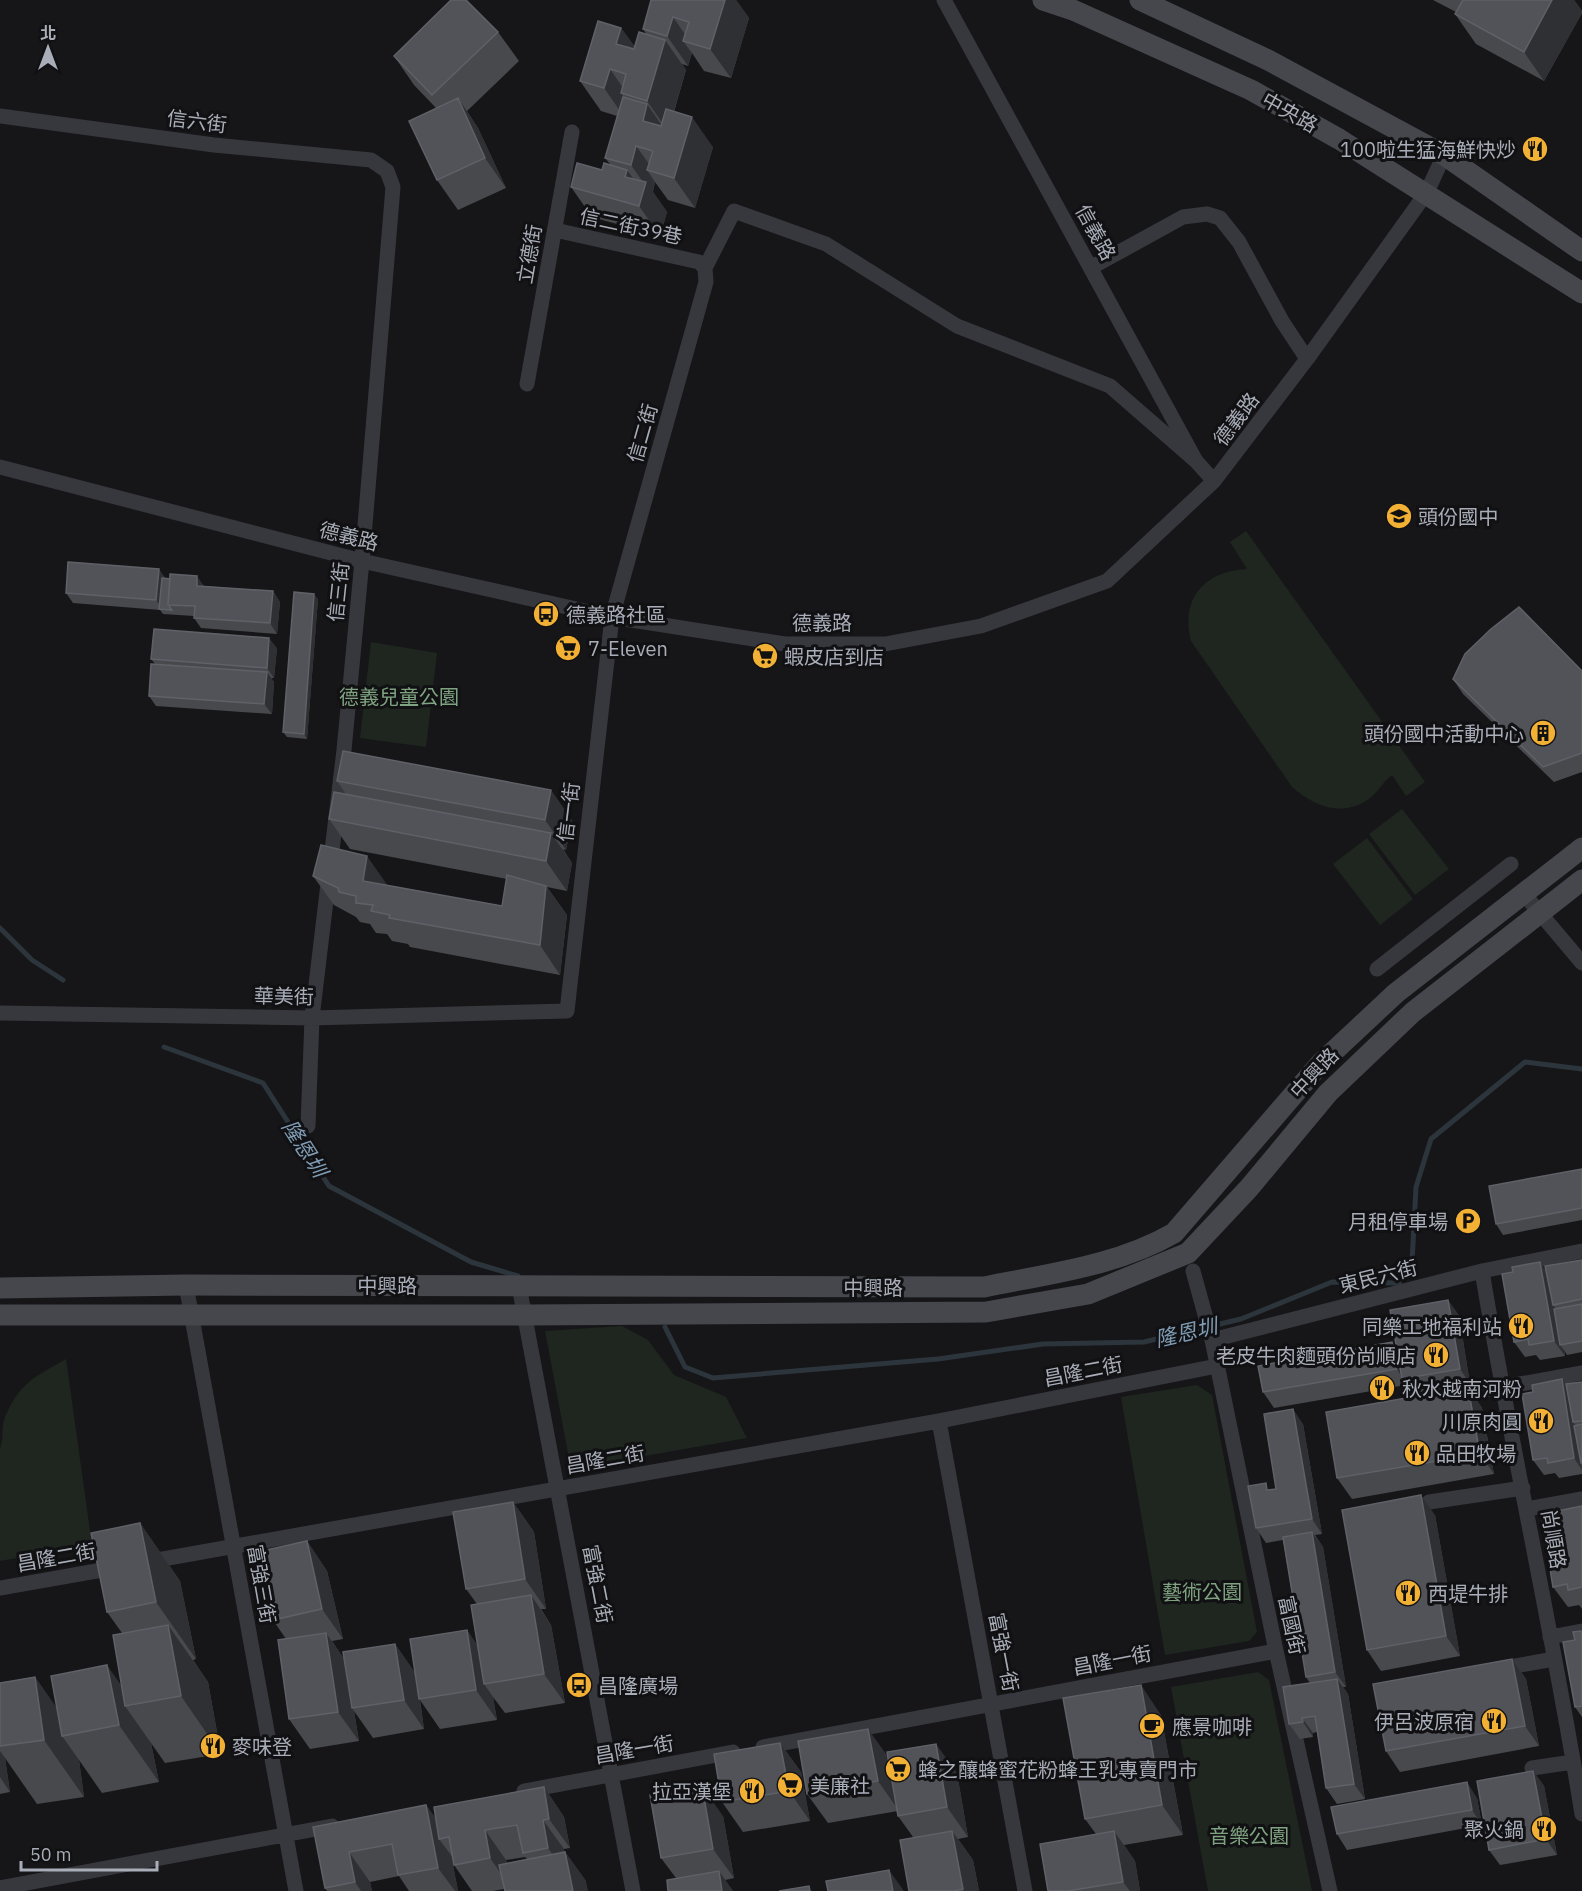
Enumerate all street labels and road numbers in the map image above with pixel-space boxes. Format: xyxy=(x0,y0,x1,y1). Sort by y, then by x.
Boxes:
street label: 中央路 xyxy=(1257,86,1323,138)
street label: 信六街 xyxy=(166,104,228,138)
street label: 信義路 xyxy=(1070,199,1122,265)
street label: 信二街39巷 xyxy=(577,202,685,250)
street label: 立德街 xyxy=(510,222,548,286)
street label: 德義路 xyxy=(1207,387,1265,451)
street label: 信二街 xyxy=(621,400,663,466)
street label: 德義路 xyxy=(317,516,381,556)
street label: 信三街 xyxy=(321,561,355,623)
street label: 德義路 xyxy=(792,609,852,636)
street label: 信一街 xyxy=(551,781,585,843)
street label: 華美街 xyxy=(254,982,314,1010)
street label: 中興路 xyxy=(1284,1042,1344,1104)
street label: 東民六街 xyxy=(1336,1253,1420,1299)
street label: 中興路 xyxy=(357,1272,417,1299)
street label: 中興路 xyxy=(843,1274,903,1301)
street label: 昌隆二街 xyxy=(1041,1350,1125,1392)
street label: 昌隆二街 xyxy=(563,1439,647,1479)
street label: 尚順路 xyxy=(1535,1507,1573,1571)
street label: 昌隆二街 xyxy=(14,1537,98,1577)
street label: 富強三街 xyxy=(242,1542,282,1626)
street label: 富強二街 xyxy=(577,1542,619,1626)
street label: 富國街 xyxy=(1273,1593,1311,1657)
street label: 富強一街 xyxy=(983,1610,1025,1694)
street label: 昌隆一街 xyxy=(1070,1639,1154,1681)
street label: 昌隆一街 xyxy=(592,1729,676,1769)

